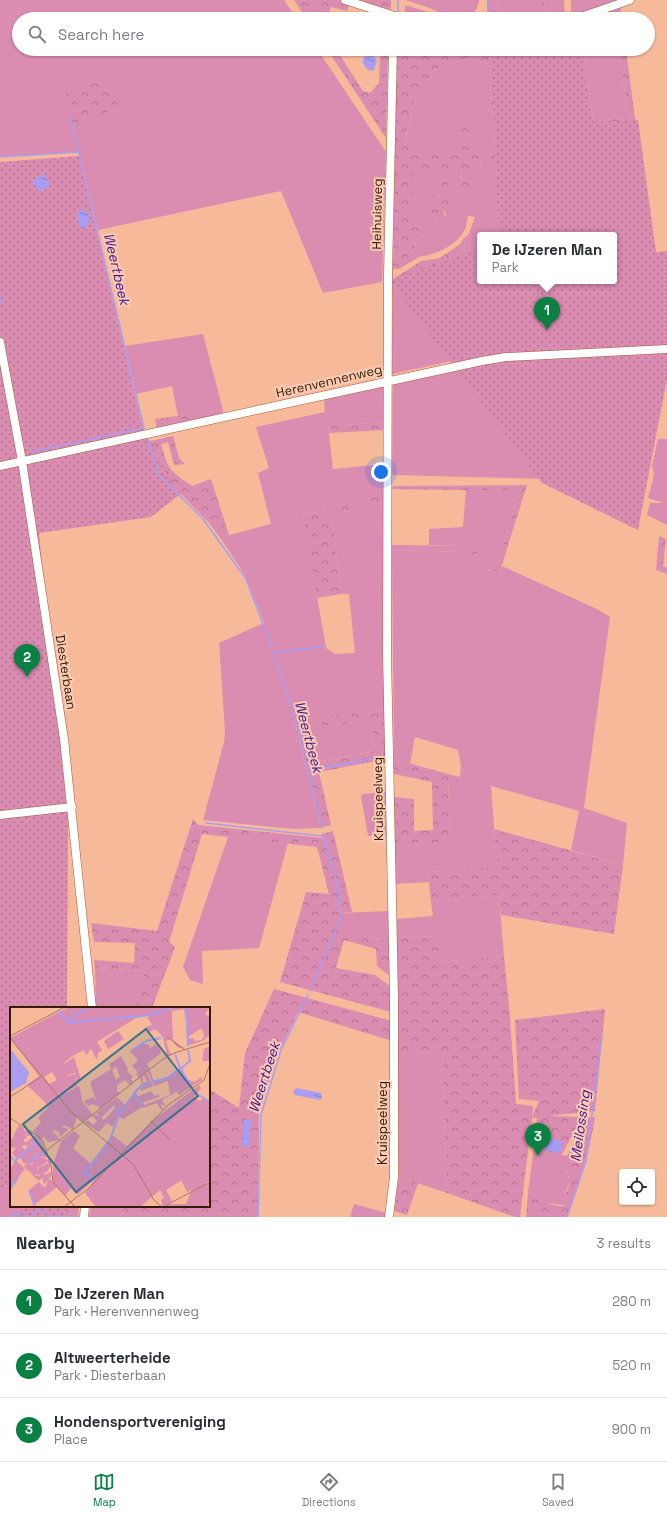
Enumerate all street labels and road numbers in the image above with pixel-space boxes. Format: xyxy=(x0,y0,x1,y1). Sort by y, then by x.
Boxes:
street label: Heihuisweg xyxy=(368,178,386,250)
street label: Herenvennenweg xyxy=(274,360,384,402)
street label: Diesterbaan xyxy=(52,633,80,711)
street label: Kruispeelweg xyxy=(369,757,387,841)
street label: Kruispeelweg xyxy=(374,1081,391,1165)

